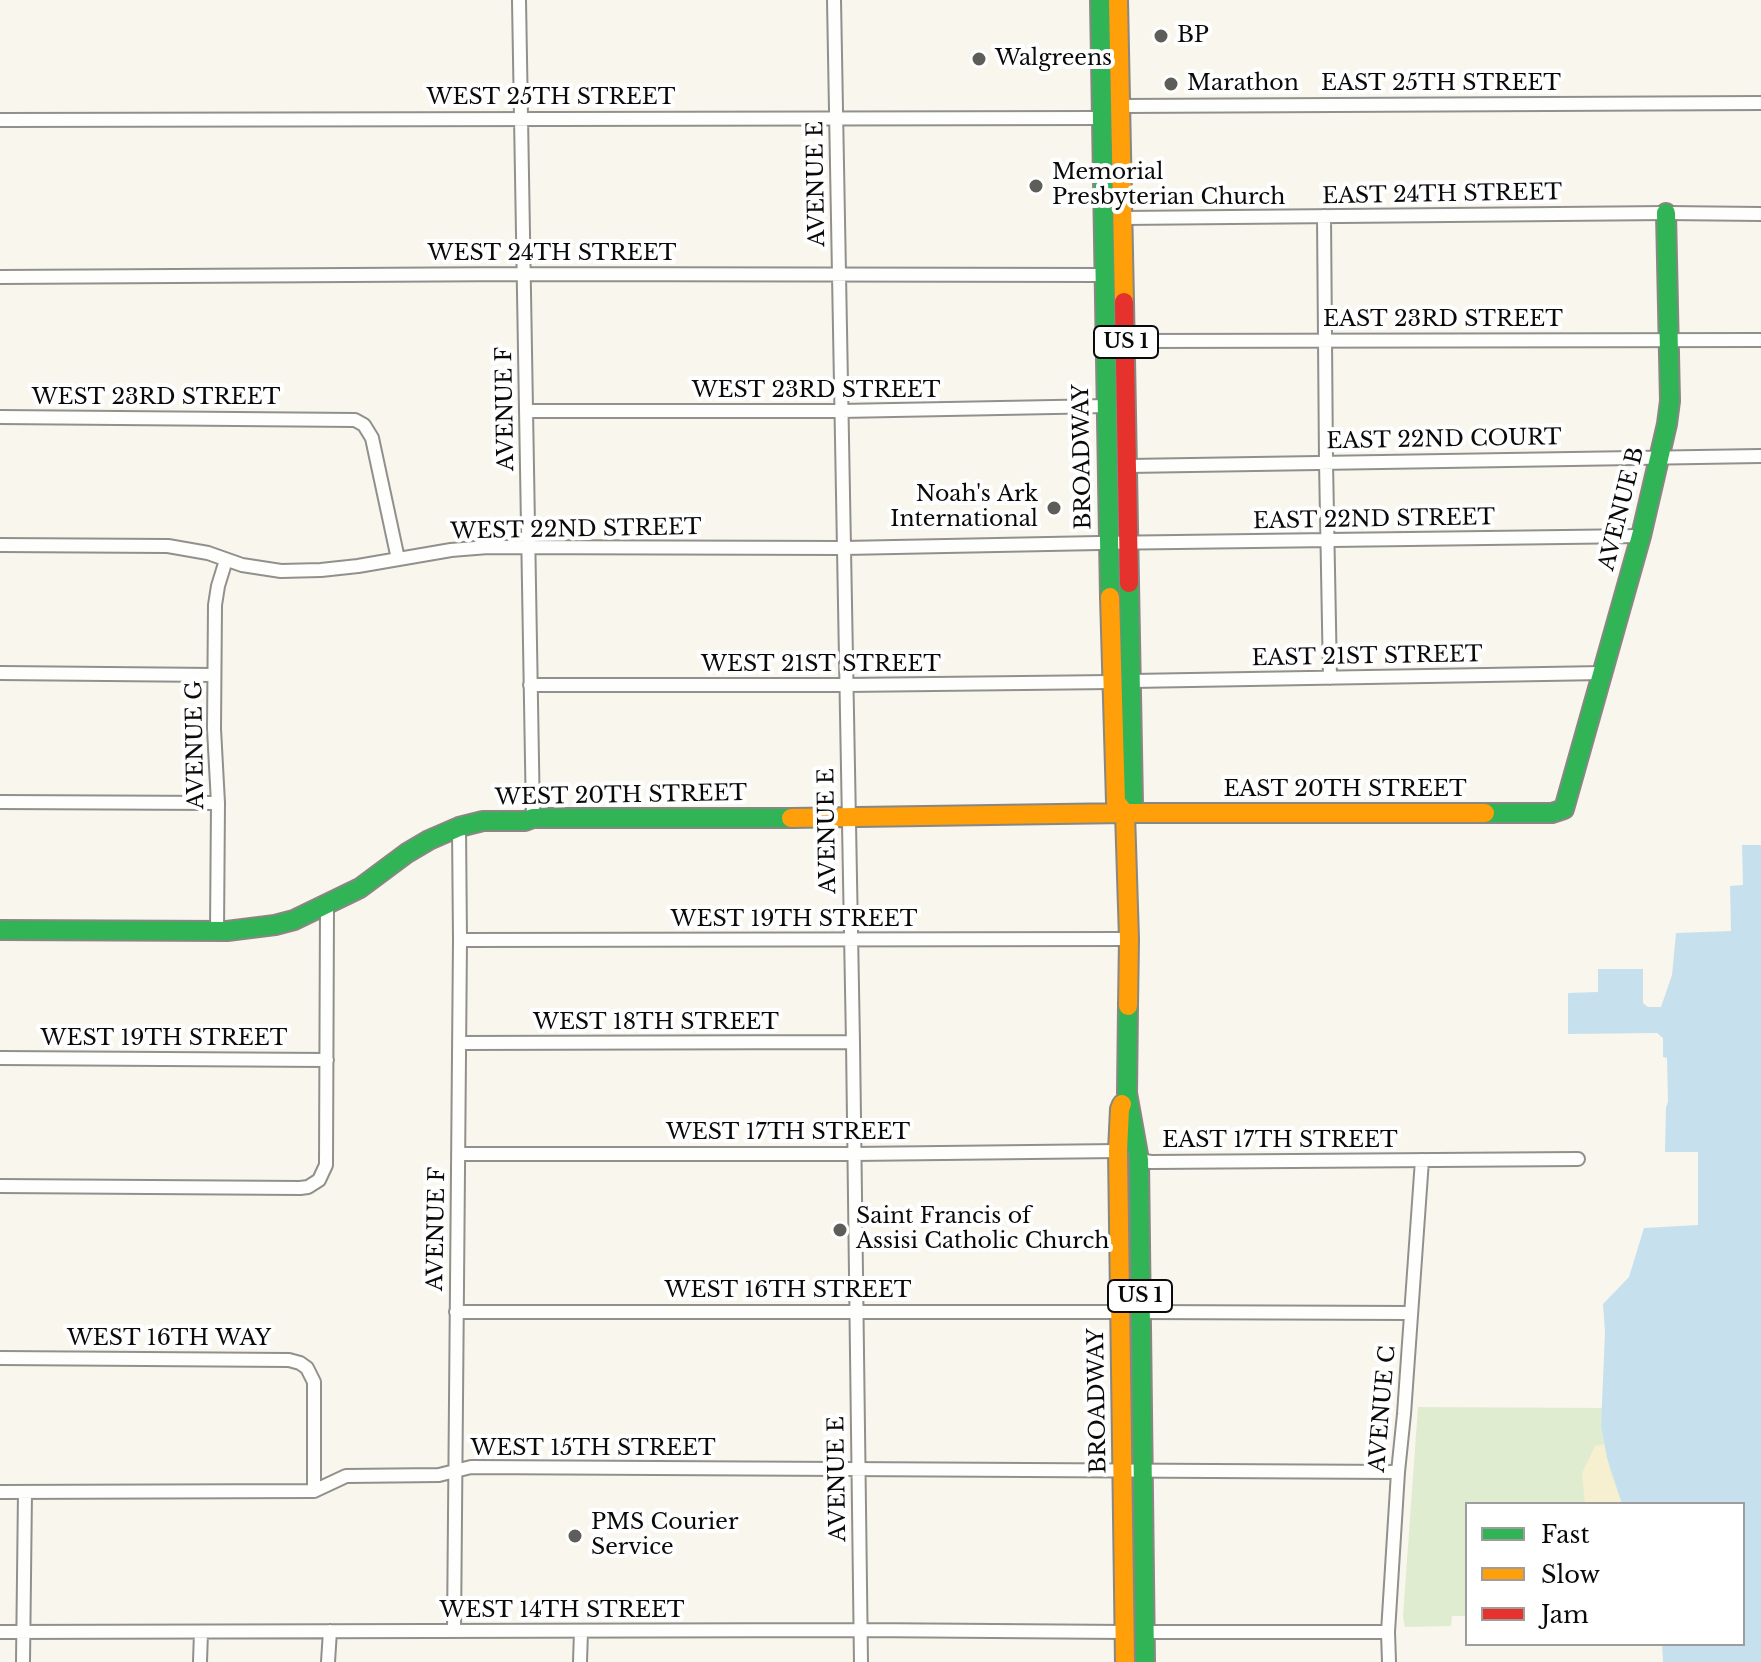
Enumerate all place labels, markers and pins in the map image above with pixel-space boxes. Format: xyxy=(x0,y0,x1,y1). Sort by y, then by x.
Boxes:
place label: BP xyxy=(1177,23,1209,49)
marker: BP xyxy=(1152,27,1170,45)
place label: Walgreens xyxy=(995,46,1112,72)
marker: Walgreens xyxy=(970,50,988,68)
place label: Marathon xyxy=(1187,71,1299,97)
marker: Marathon xyxy=(1162,75,1180,93)
place label: Memorial Presbyterian Church xyxy=(1052,160,1285,212)
marker: Memorial Presbyterian Church xyxy=(1027,177,1045,195)
place label: Noah's Ark International xyxy=(890,482,1038,534)
marker: Noah's Ark International xyxy=(1045,499,1063,517)
place label: Saint Francis of Assisi Catholic Church xyxy=(856,1204,1109,1256)
marker: Saint Francis of Assisi Catholic Church xyxy=(831,1221,849,1239)
place label: PMS Courier Service xyxy=(591,1510,738,1562)
marker: PMS Courier Service xyxy=(566,1527,584,1545)

